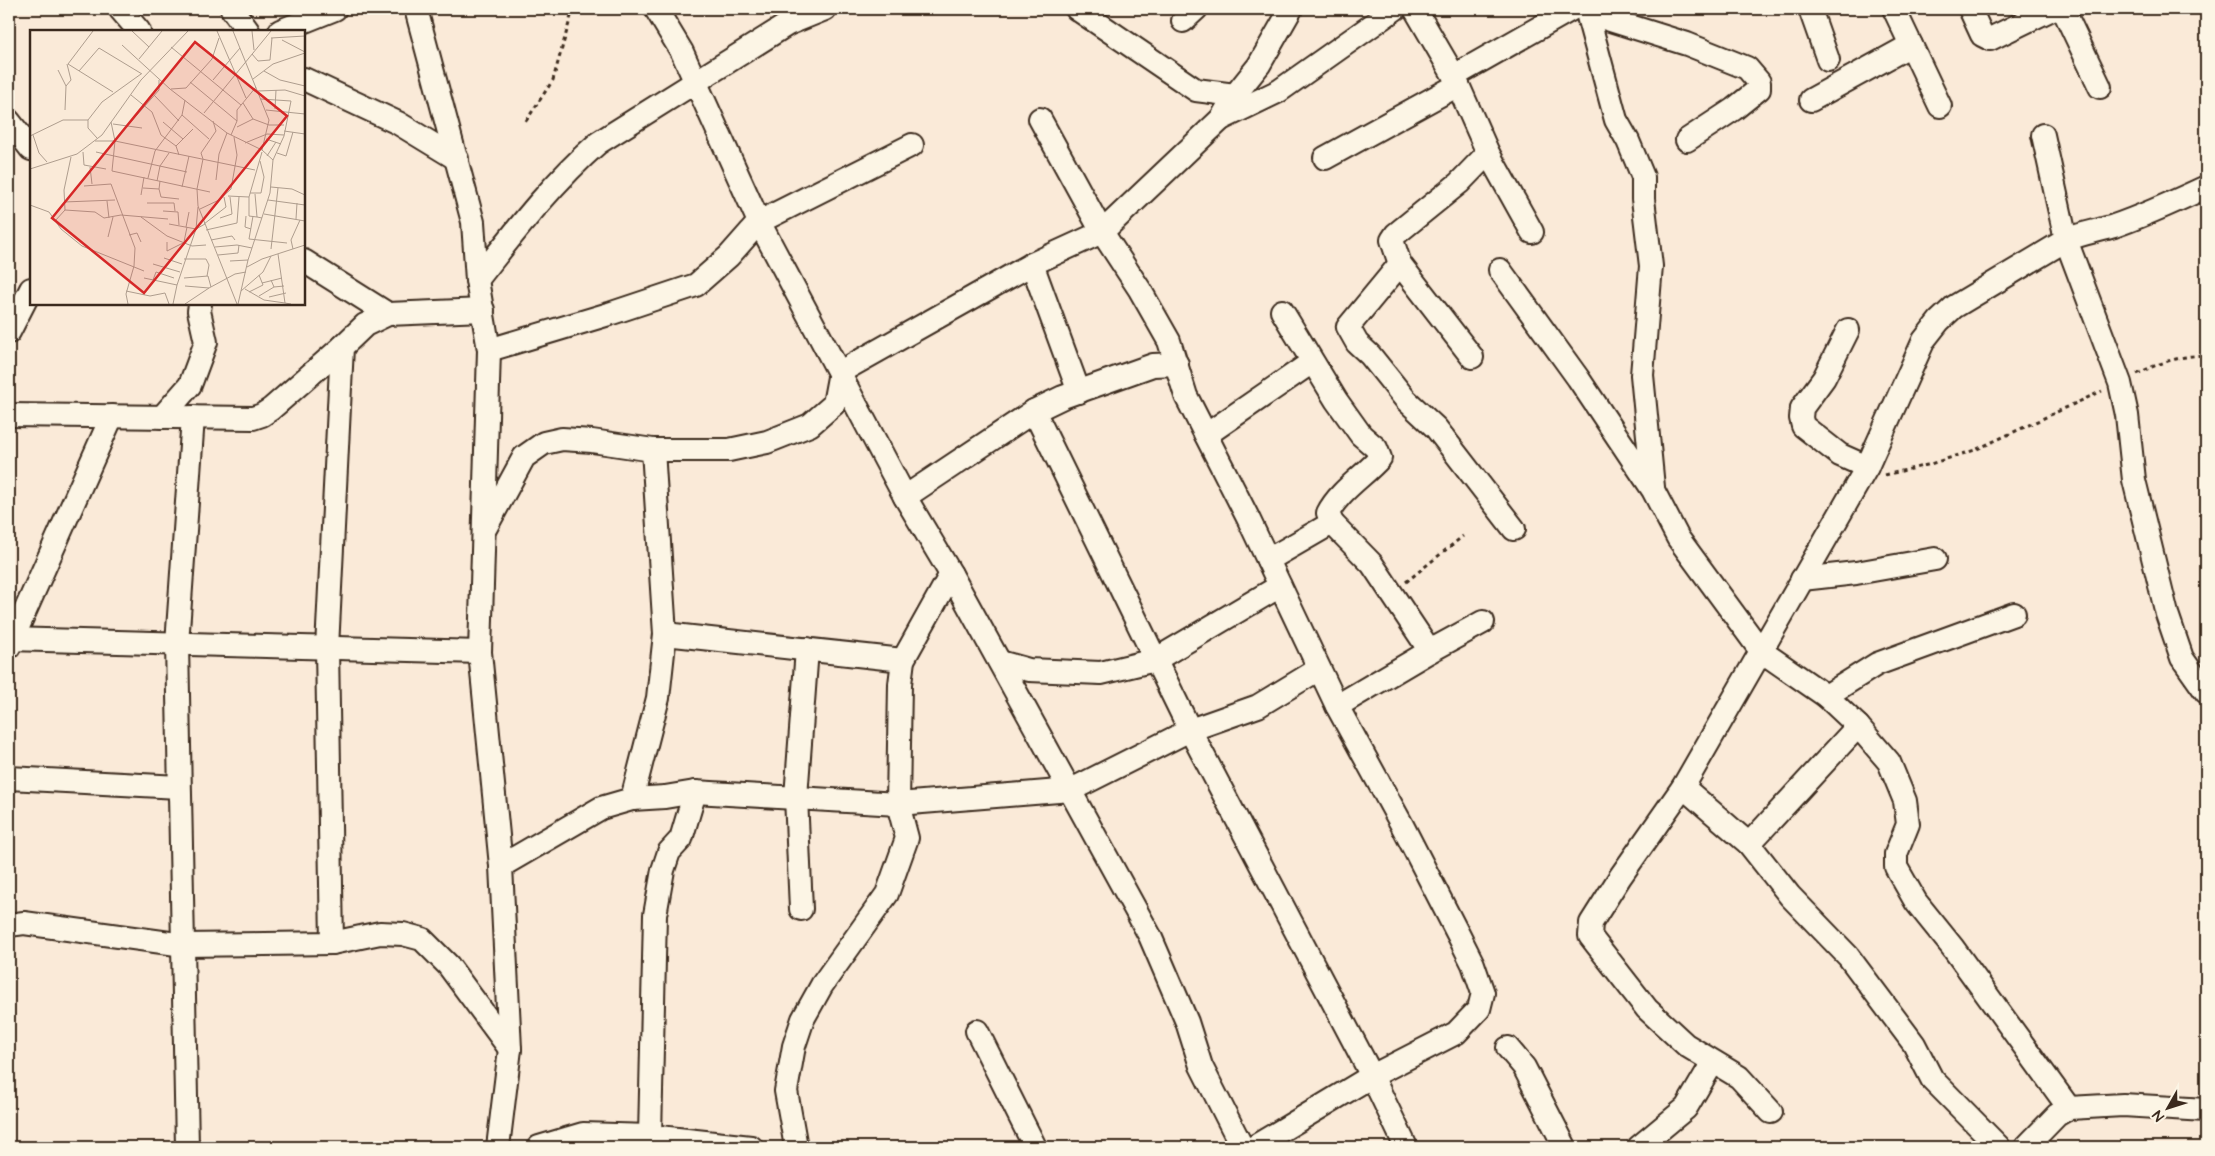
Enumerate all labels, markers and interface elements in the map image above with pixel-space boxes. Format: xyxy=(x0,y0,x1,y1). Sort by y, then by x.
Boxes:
inset map xyxy=(30,30,305,305)
north arrow xyxy=(2142,1084,2192,1134)
text: N xyxy=(2148,1106,2169,1125)

